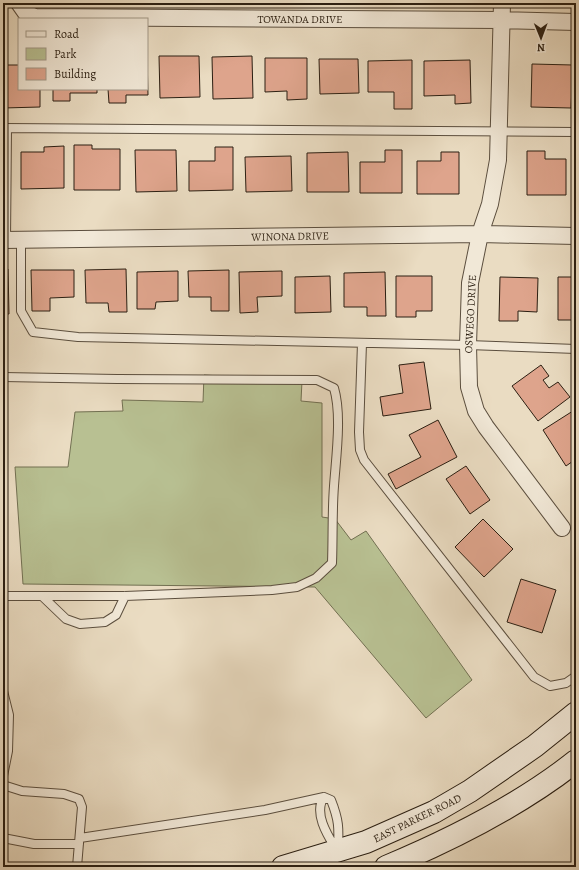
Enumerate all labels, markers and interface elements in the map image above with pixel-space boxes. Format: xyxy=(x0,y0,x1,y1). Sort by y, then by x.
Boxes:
street label: TOWANDA DRIVE xyxy=(257,12,343,27)
legend xyxy=(18,18,148,90)
north arrow xyxy=(521,18,561,58)
text: Road xyxy=(54,26,80,42)
text: N xyxy=(537,40,545,55)
text: Park xyxy=(54,46,77,62)
text: Building xyxy=(54,66,96,82)
street label: WINONA DRIVE xyxy=(250,228,329,245)
street label: OSWEGO DRIVE xyxy=(461,274,480,354)
street label: EAST PARKER ROAD xyxy=(371,790,464,846)

